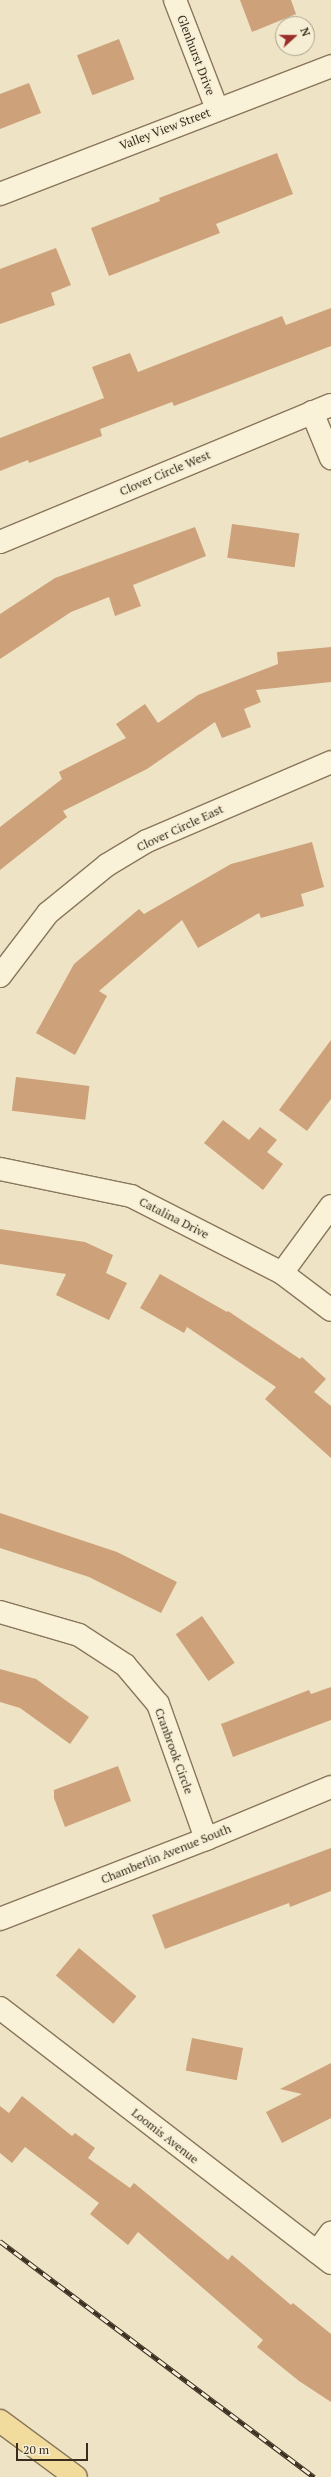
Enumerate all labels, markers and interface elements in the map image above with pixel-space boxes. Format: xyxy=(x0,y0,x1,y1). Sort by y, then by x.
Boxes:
street label: Glenhurst Drive xyxy=(174,13,218,97)
north arrow xyxy=(275,16,315,56)
text: N xyxy=(297,26,313,38)
street label: Valley View Street xyxy=(117,105,213,153)
street label: Clover Circle West xyxy=(117,447,213,499)
street label: Clover Circle East xyxy=(134,802,226,854)
street label: Catalina Drive xyxy=(137,1194,211,1242)
street label: Cranbrook Circle xyxy=(152,1706,196,1796)
street label: Chamberlin Avenue South xyxy=(99,1821,233,1887)
street label: Loomis Avenue xyxy=(129,2105,201,2167)
scale bar xyxy=(18,2435,90,2461)
text: 20 m xyxy=(23,2442,49,2457)

